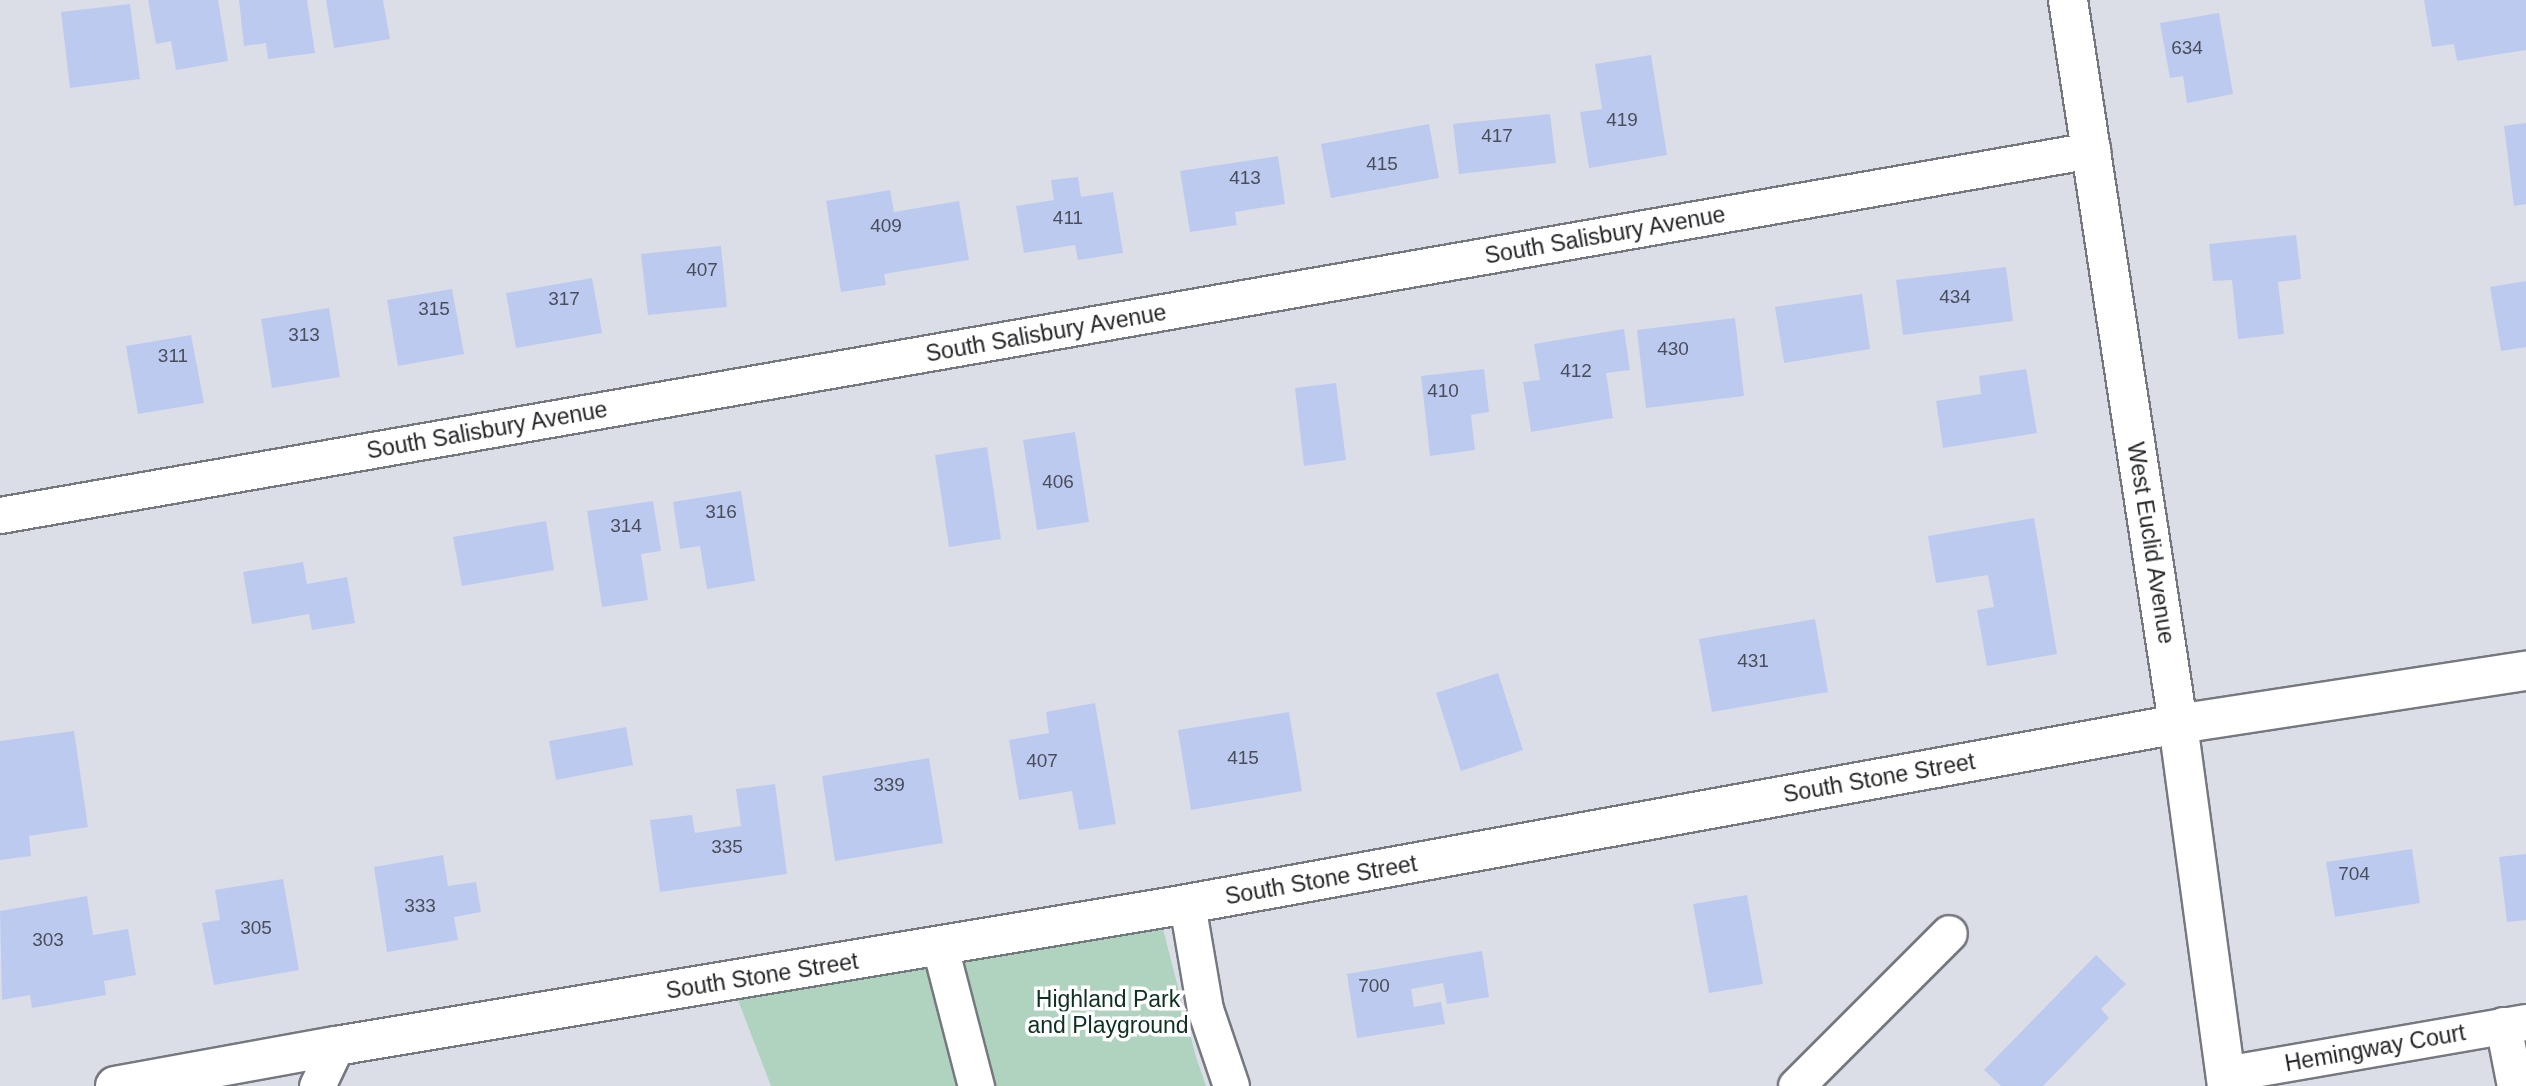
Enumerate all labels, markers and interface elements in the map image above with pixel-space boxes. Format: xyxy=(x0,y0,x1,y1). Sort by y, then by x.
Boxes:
house number: 634 xyxy=(2171,37,2203,59)
house number: 419 xyxy=(1606,109,1638,131)
house number: 417 xyxy=(1481,125,1513,147)
house number: 415 xyxy=(1366,153,1398,175)
house number: 413 xyxy=(1229,167,1261,189)
street label: South Salisbury Avenue xyxy=(1482,200,1728,270)
house number: 411 xyxy=(1053,207,1083,229)
house number: 409 xyxy=(870,215,902,237)
house number: 407 xyxy=(686,259,718,281)
house number: 434 xyxy=(1939,286,1971,308)
house number: 317 xyxy=(548,288,580,310)
house number: 315 xyxy=(418,298,450,320)
street label: South Salisbury Avenue xyxy=(923,298,1169,368)
house number: 313 xyxy=(288,324,320,346)
house number: 430 xyxy=(1657,338,1689,360)
house number: 311 xyxy=(158,345,188,367)
house number: 412 xyxy=(1560,360,1592,382)
house number: 410 xyxy=(1427,380,1459,402)
street label: South Salisbury Avenue xyxy=(364,395,610,465)
street label: West Euclid Avenue xyxy=(2121,440,2181,646)
house number: 406 xyxy=(1042,471,1074,493)
house number: 316 xyxy=(705,501,737,523)
house number: 314 xyxy=(610,515,642,537)
house number: 431 xyxy=(1737,650,1769,672)
house number: 415 xyxy=(1227,747,1259,769)
street label: South Stone Street xyxy=(1781,748,1977,808)
house number: 407 xyxy=(1026,750,1058,772)
house number: 339 xyxy=(873,774,905,796)
house number: 335 xyxy=(711,836,743,858)
street label: South Stone Street xyxy=(1223,850,1419,910)
house number: 704 xyxy=(2338,863,2370,885)
house number: 333 xyxy=(404,895,436,917)
house number: 305 xyxy=(240,917,272,939)
house number: 303 xyxy=(32,929,64,951)
street label: South Stone Street xyxy=(664,947,860,1005)
house number: 700 xyxy=(1358,975,1390,997)
park label: Highland Park and Playground xyxy=(1027,985,1189,1039)
street label: Hemingway Court xyxy=(2283,1019,2467,1077)

